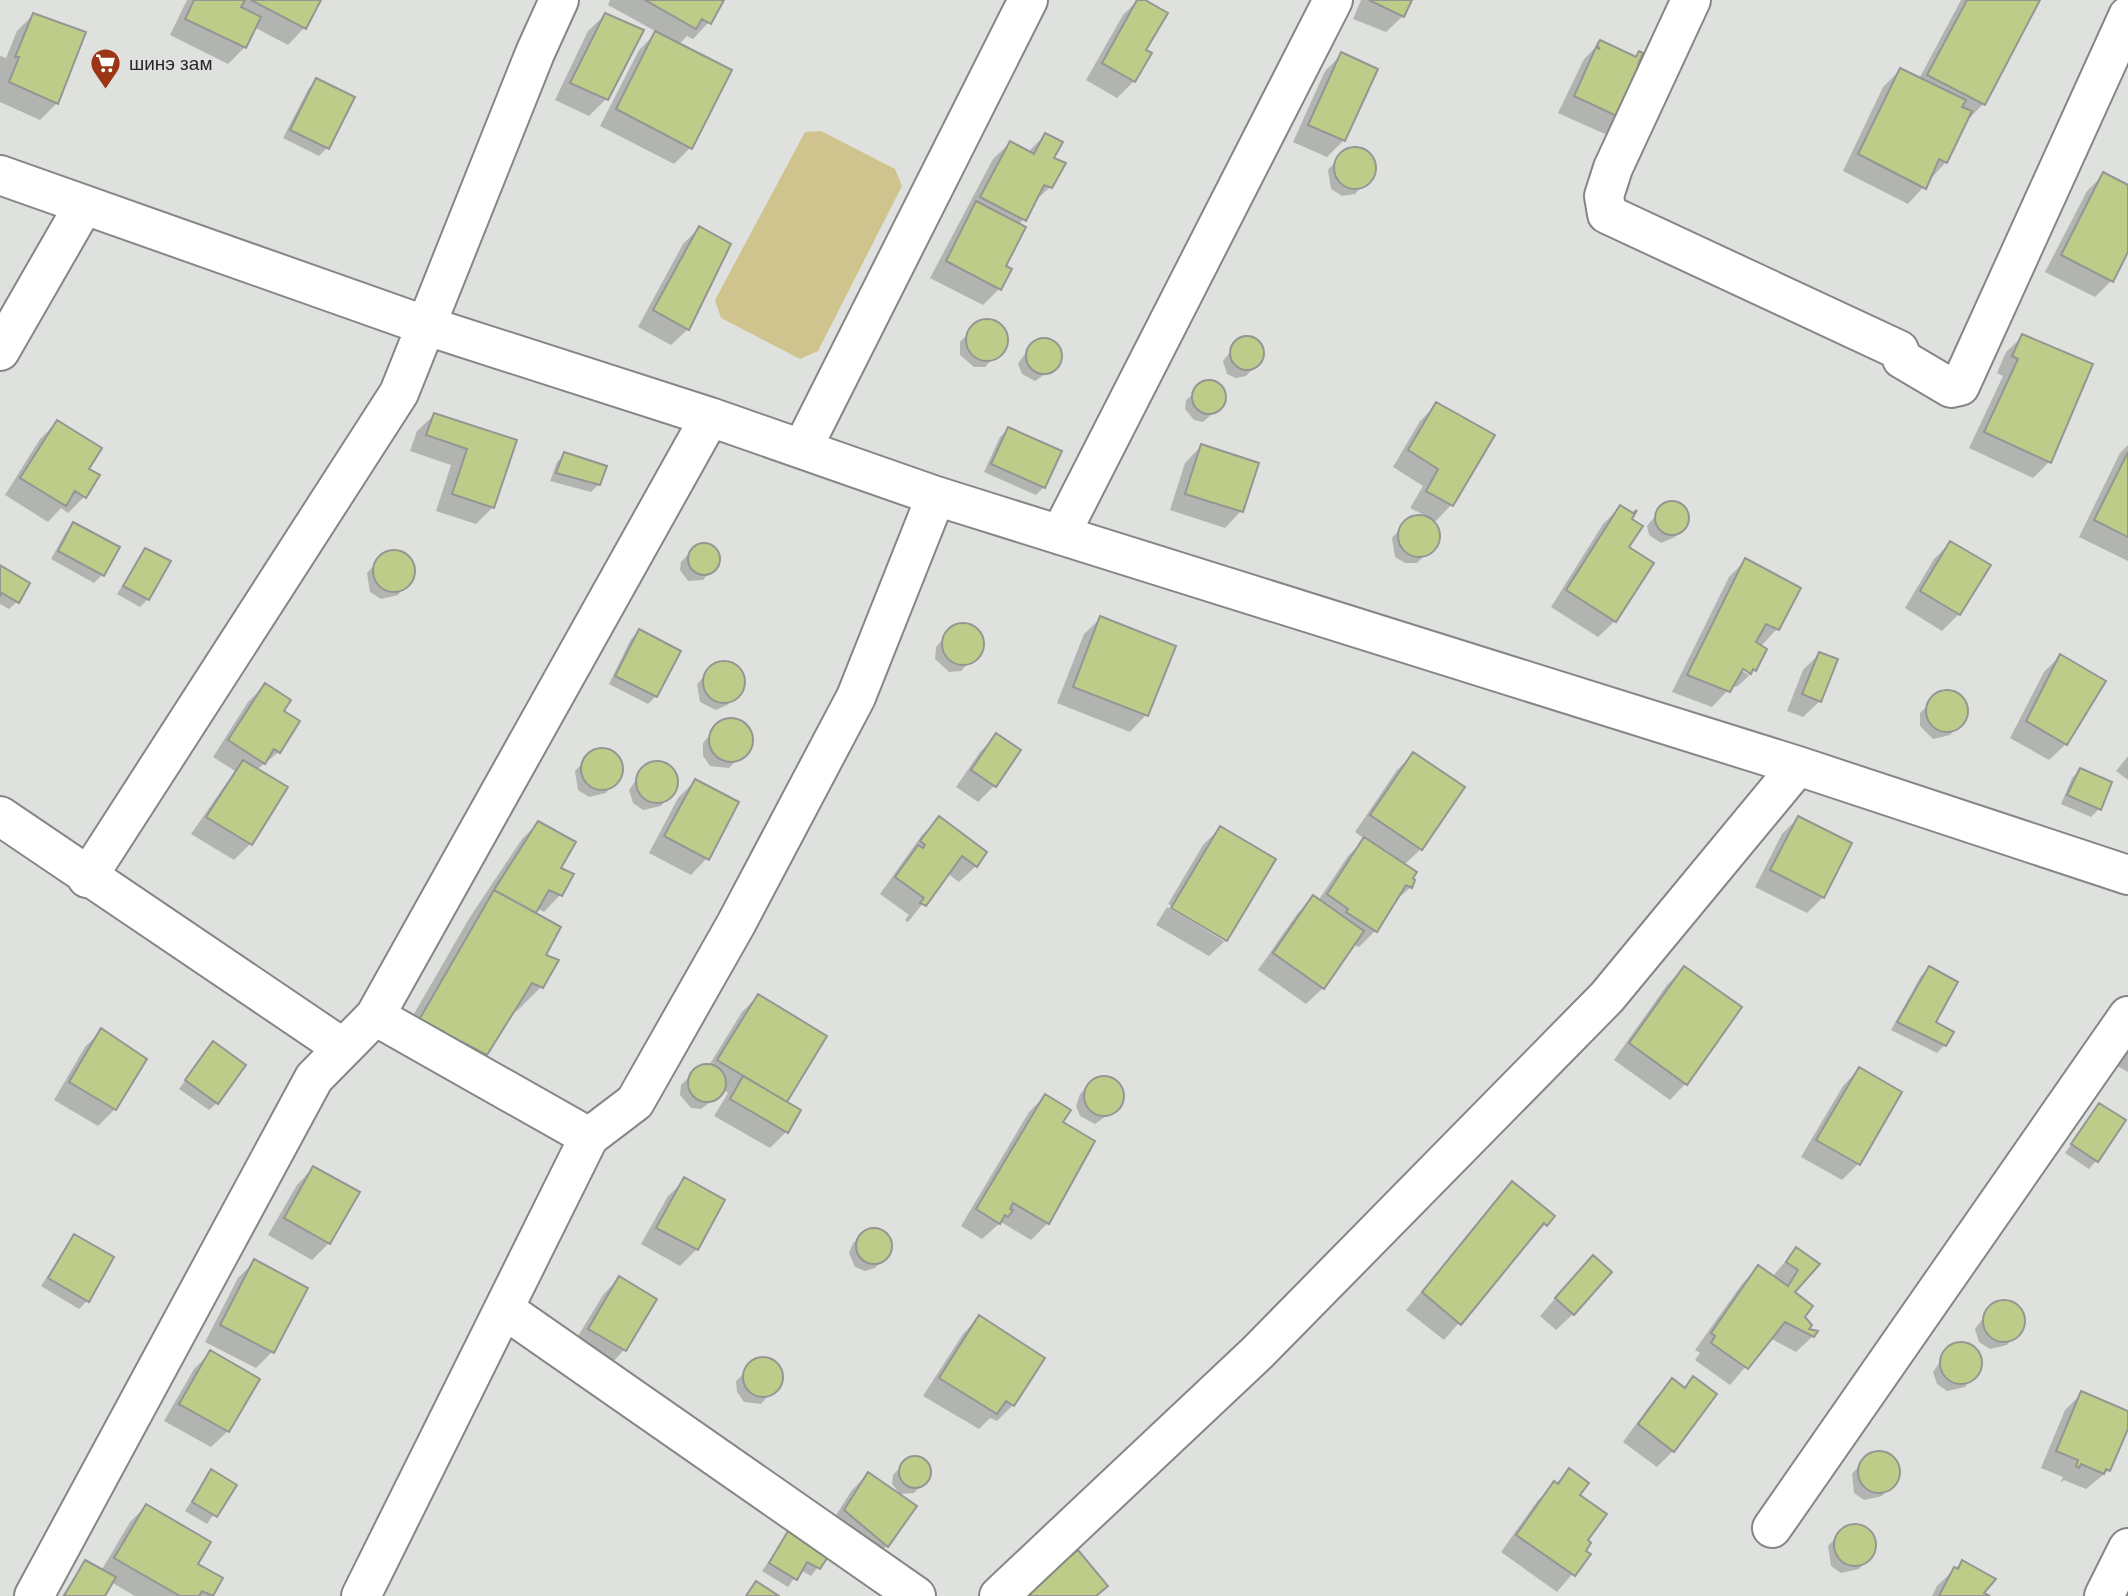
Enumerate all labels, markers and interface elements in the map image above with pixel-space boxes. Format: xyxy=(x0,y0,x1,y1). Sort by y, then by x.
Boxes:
supermarket icon: шинэ зам xyxy=(89,46,123,90)
place label: шинэ зам xyxy=(129,51,212,76)

